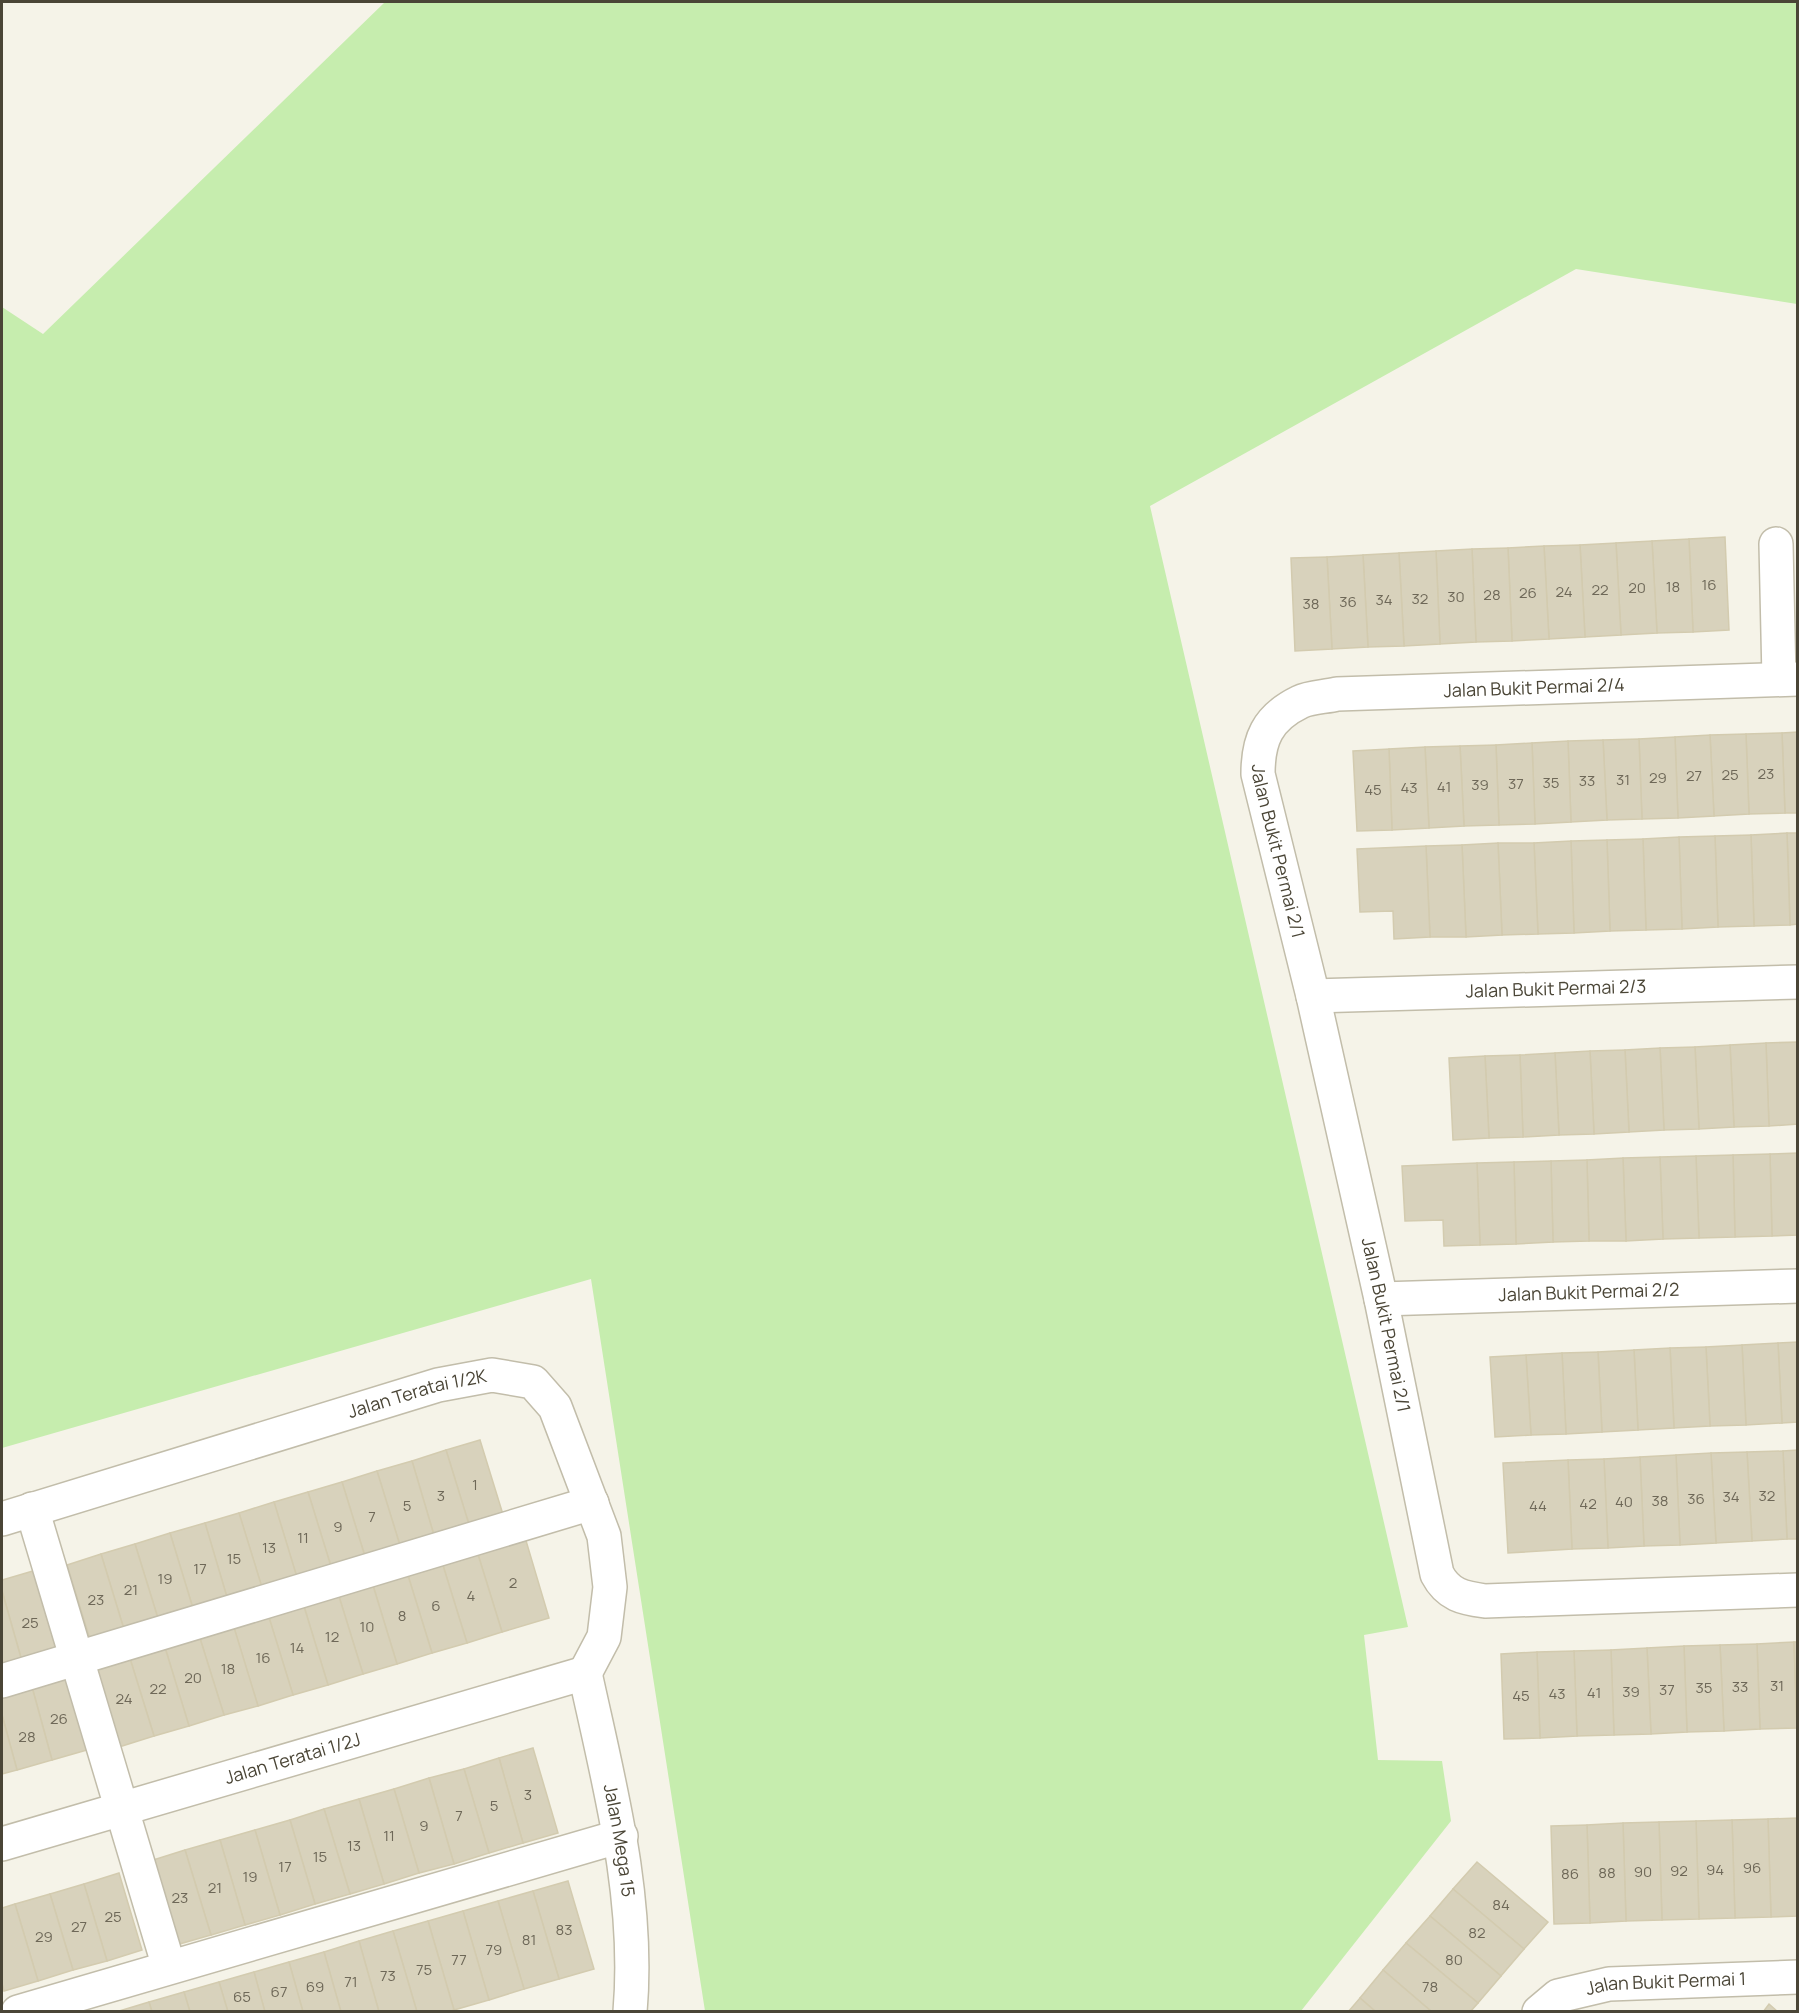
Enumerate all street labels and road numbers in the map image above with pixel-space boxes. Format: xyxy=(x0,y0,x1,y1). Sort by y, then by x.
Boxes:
street label: Jalan Bukit Permai 2/4 xyxy=(1443,672,1625,702)
street label: Jalan Bukit Permai 2/1 xyxy=(1247,764,1311,940)
street label: Jalan Bukit Permai 2/3 xyxy=(1465,973,1647,1003)
street label: Jalan Bukit Permai 2/1 xyxy=(1357,1235,1417,1414)
street label: Jalan Bukit Permai 2/2 xyxy=(1498,1277,1680,1306)
street label: Jalan Teratai 1/2K xyxy=(345,1363,489,1423)
street label: Jalan Teratai 1/2J xyxy=(222,1726,363,1789)
street label: Jalan Mega 15 xyxy=(599,1782,641,1898)
street label: Jalan Bukit Permai 1 xyxy=(1583,1966,1746,2000)

